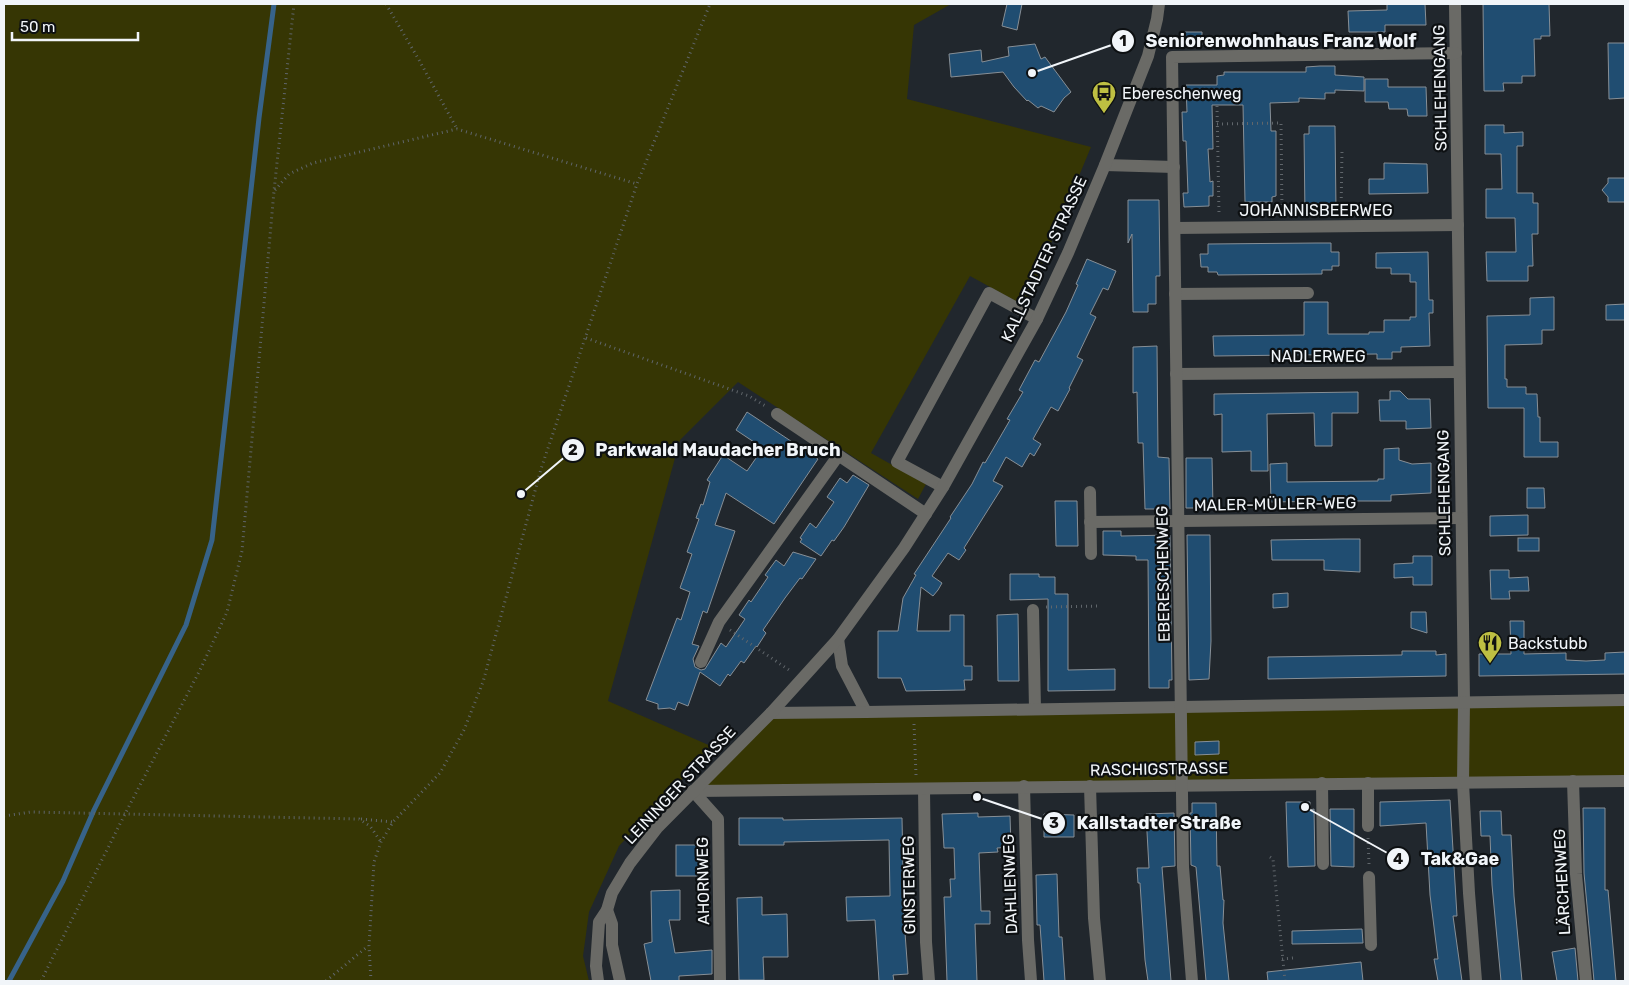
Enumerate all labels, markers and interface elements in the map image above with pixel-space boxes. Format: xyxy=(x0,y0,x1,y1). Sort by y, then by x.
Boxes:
scale bar xyxy=(12,10,139,42)
text: 50 m xyxy=(20,18,55,36)
callout: Seniorenwohnhaus Franz Wolf xyxy=(1110,24,1426,57)
street label: SCHLEHENGANG xyxy=(1429,25,1451,151)
text: Seniorenwohnhaus Franz Wolf xyxy=(1146,30,1416,52)
text: 1 xyxy=(1119,32,1127,50)
bus stop icon: Ebereschenweg xyxy=(1091,80,1117,114)
place label: Ebereschenweg xyxy=(1122,84,1241,103)
street label: KALLSTADTER STRASSE xyxy=(997,173,1091,345)
street label: JOHANNISBEERWEG xyxy=(1239,201,1393,220)
street label: NADLERWEG xyxy=(1270,347,1366,366)
street label: SCHLEHENGANG xyxy=(1433,430,1455,556)
callout: Parkwald Maudacher Bruch xyxy=(560,433,851,466)
text: Parkwald Maudacher Bruch xyxy=(595,439,841,461)
text: 2 xyxy=(568,441,578,459)
street label: MALER-MÜLLER-WEG xyxy=(1194,493,1356,515)
street label: EBERESCHENWEG xyxy=(1152,506,1174,642)
restaurant icon: Backstubb xyxy=(1477,630,1503,664)
place label: Backstubb xyxy=(1508,634,1588,653)
street label: LEININGER STRASSE xyxy=(620,722,740,848)
street label: RASCHIGSTRASSE xyxy=(1090,758,1228,780)
callout: Kallstadter Straße xyxy=(1042,806,1252,839)
text: Kallstadter Straße xyxy=(1077,812,1242,834)
text: 3 xyxy=(1049,814,1059,832)
street label: LÄRCHENWEG xyxy=(1550,828,1574,936)
street label: DAHLIENWEG xyxy=(999,833,1021,935)
street label: GINSTERWEG xyxy=(899,835,919,935)
street label: AHORNWEG xyxy=(693,837,713,925)
callout: Tak&Gae xyxy=(1386,842,1509,875)
text: Tak&Gae xyxy=(1421,848,1500,870)
text: 4 xyxy=(1393,850,1403,868)

